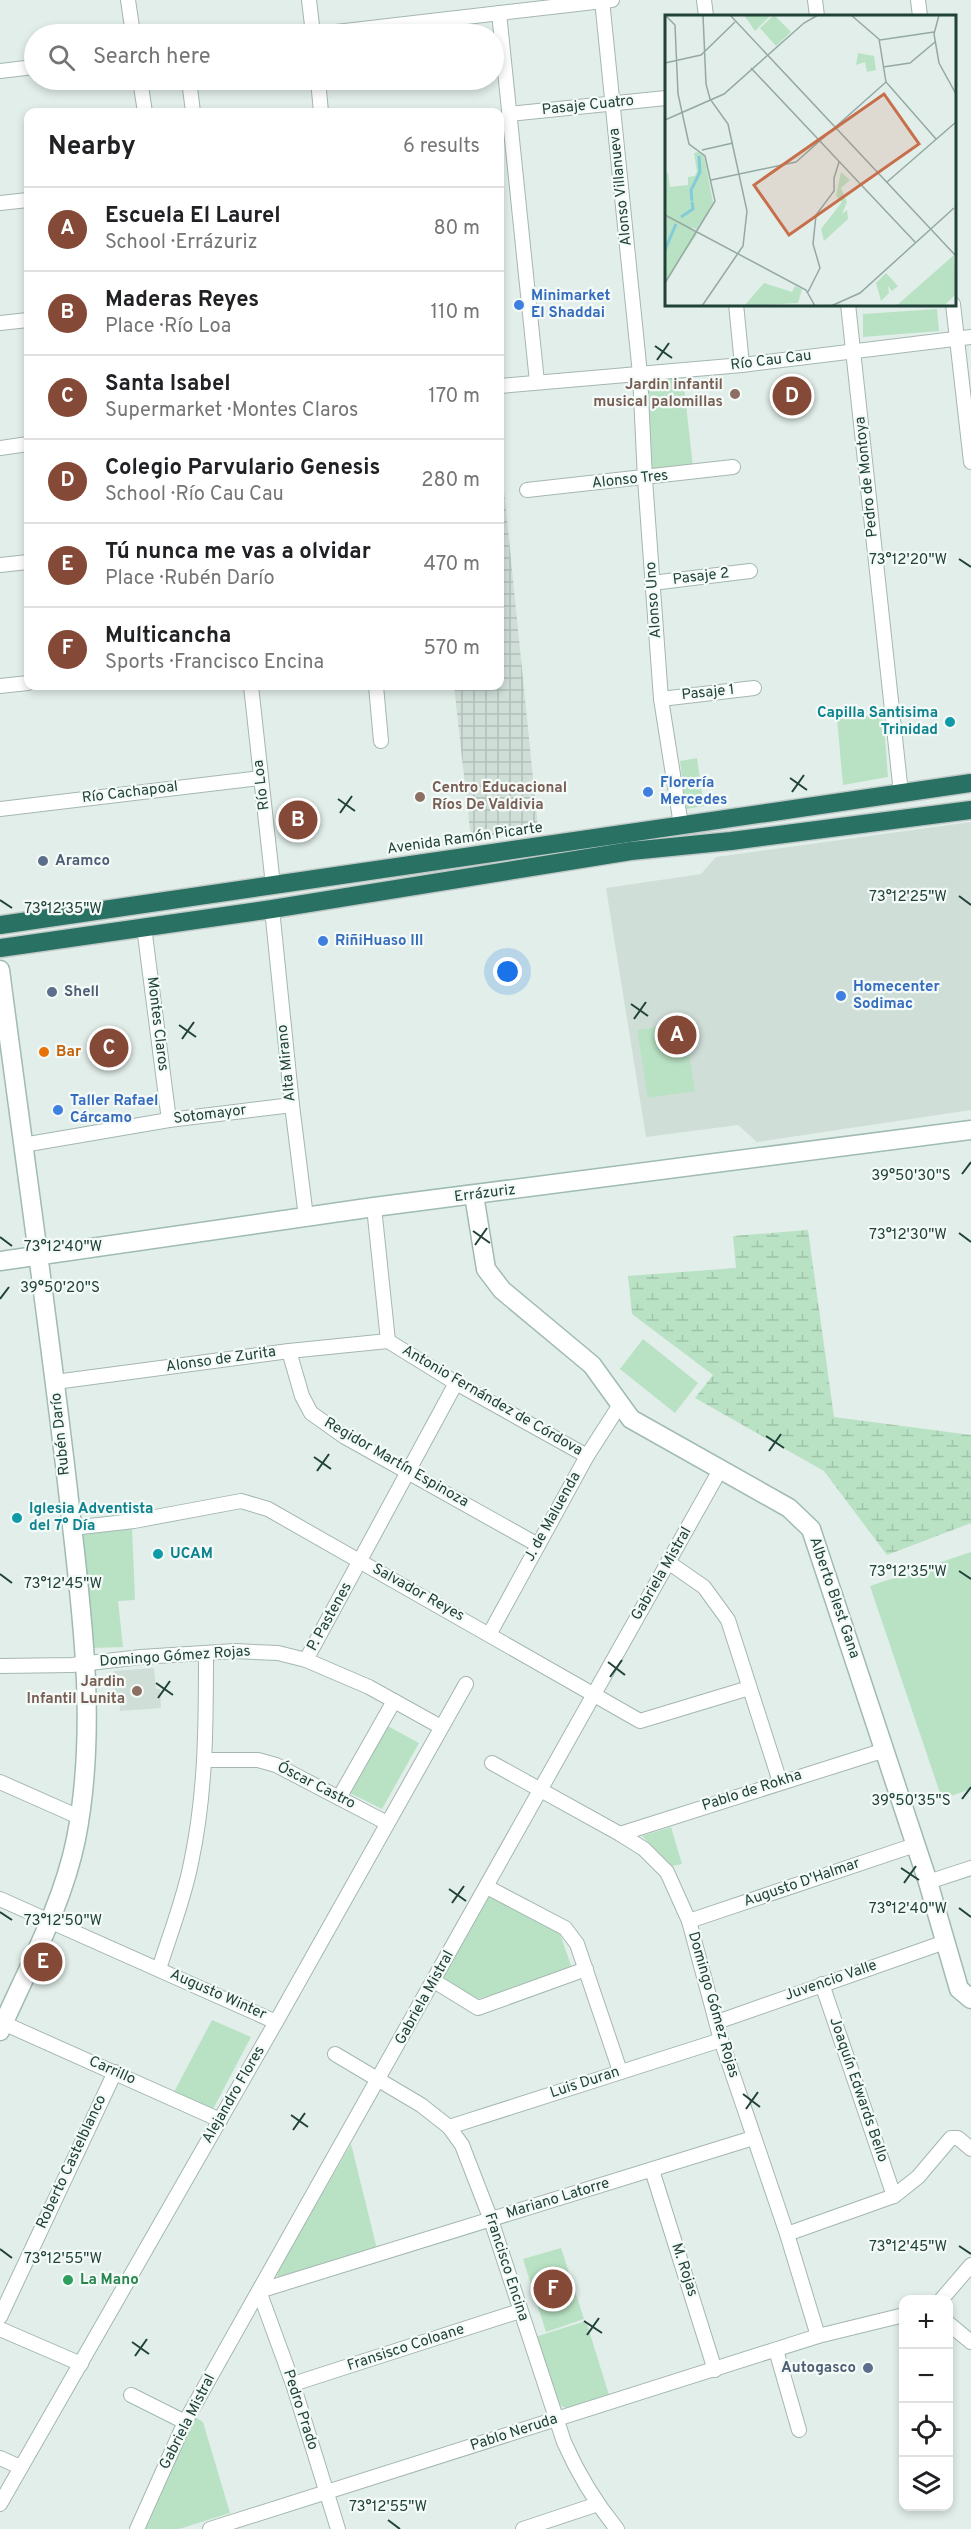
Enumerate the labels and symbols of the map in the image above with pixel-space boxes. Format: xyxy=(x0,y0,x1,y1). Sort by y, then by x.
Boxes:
inset map xyxy=(665,15,956,306)
street label: Pasaje Cuatro xyxy=(541,92,635,120)
street label: Alonso Villanueva xyxy=(605,127,637,247)
place label: Minimarket El Shaddai xyxy=(531,287,611,323)
marker: Minimarket El Shaddai xyxy=(512,298,526,312)
street label: Río Cau Cau xyxy=(729,347,813,375)
pin: D xyxy=(772,374,812,418)
place label: Jardin infantil musical palomillas xyxy=(593,376,723,412)
marker: Jardin infantil musical palomillas xyxy=(728,387,742,401)
street label: Pedro de Montoya xyxy=(851,416,883,538)
street label: Alonso Tres xyxy=(591,467,669,493)
text: 73°12'20"W xyxy=(869,551,947,570)
street label: Alonso Uno xyxy=(642,561,666,639)
street label: Pasaje 2 xyxy=(672,564,730,590)
street label: Pasaje 1 xyxy=(681,681,735,705)
place label: Capilla Santisima Trinidad xyxy=(817,704,938,740)
marker: Capilla Santisima Trinidad xyxy=(943,715,957,729)
street label: Río Loa xyxy=(249,759,275,811)
place label: Florería Mercedes xyxy=(660,774,727,810)
street label: Río Cachapoal xyxy=(81,778,179,808)
place label: Centro Educacional Ríos De Valdivia xyxy=(432,779,567,815)
marker: Florería Mercedes xyxy=(641,785,655,799)
marker: Centro Educacional Ríos De Valdivia xyxy=(413,790,427,804)
pin: B xyxy=(278,798,318,842)
street label: Avenida Ramón Picarte xyxy=(386,819,544,859)
place label: Aramco xyxy=(55,852,110,871)
marker: Aramco xyxy=(36,854,50,868)
text: 73°12'25"W xyxy=(869,888,947,907)
text: 73°12'35"W xyxy=(24,900,102,919)
place label: RiñiHuaso III xyxy=(335,932,424,951)
marker: RiñiHuaso III xyxy=(316,934,330,948)
your location xyxy=(493,957,522,986)
street label: Montes Claros xyxy=(142,976,172,1072)
place label: Homecenter Sodimac xyxy=(853,978,940,1014)
place label: Shell xyxy=(64,983,99,1002)
marker: Shell xyxy=(45,985,59,999)
marker: Homecenter Sodimac xyxy=(834,989,848,1003)
pin: A xyxy=(658,1012,696,1058)
street label: Alta Mirano xyxy=(273,1023,301,1103)
pin: C xyxy=(90,1026,128,1070)
place label: Bar xyxy=(56,1043,82,1062)
marker: Bar xyxy=(37,1045,51,1059)
place label: Taller Rafael Cárcamo xyxy=(70,1092,158,1128)
street label: Sotomayor xyxy=(172,1101,248,1129)
marker: Taller Rafael Cárcamo xyxy=(51,1103,65,1117)
text: 39°50'30"S xyxy=(871,1167,951,1186)
street label: Errázuriz xyxy=(453,1181,517,1207)
text: 73°12'30"W xyxy=(869,1226,947,1245)
text: 73°12'40"W xyxy=(24,1238,102,1257)
text: 39°50'20"S xyxy=(20,1279,100,1298)
street label: Antonio Fernández de Córdova xyxy=(398,1341,586,1461)
street label: Alonso de Zurita xyxy=(165,1343,277,1377)
street label: Rubén Darío xyxy=(47,1392,75,1476)
street label: Regidor Martín Espinoza xyxy=(320,1414,472,1512)
street label: J. de Maluenda xyxy=(521,1469,585,1565)
place label: Iglesia Adventista del 7° Día xyxy=(29,1500,153,1536)
marker: Iglesia Adventista del 7° Día xyxy=(10,1511,24,1525)
street label: Gabriela Mistral xyxy=(628,1524,696,1624)
street label: Alberto Blest Gana xyxy=(804,1535,864,1661)
place label: UCAM xyxy=(170,1545,213,1564)
marker: UCAM xyxy=(151,1547,165,1561)
street label: Salvador Reyes xyxy=(369,1560,467,1626)
text: 73°12'35"W xyxy=(869,1563,947,1582)
text: 73°12'45"W xyxy=(24,1575,102,1594)
street label: P. Pastenes xyxy=(303,1579,357,1655)
street label: Domingo Gómez Rojas xyxy=(99,1642,251,1672)
place label: Jardin Infantil Lunita xyxy=(27,1673,125,1709)
marker: Jardin Infantil Lunita xyxy=(130,1684,144,1698)
street label: Óscar Castro xyxy=(274,1756,359,1814)
street label: Pablo de Rokha xyxy=(700,1766,804,1816)
text: 39°50'35"S xyxy=(871,1792,951,1811)
street label: Augusto D'Halmar xyxy=(741,1854,863,1912)
text: 73°12'40"W xyxy=(869,1900,947,1919)
text: 73°12'50"W xyxy=(24,1912,102,1931)
street label: Domingo Gómez Rojas xyxy=(683,1930,743,2080)
pin: E xyxy=(24,1940,63,1984)
street label: Gabriela Mistral xyxy=(391,1948,459,2048)
street label: Juvencio Valle xyxy=(782,1956,880,2006)
street label: Augusto Winter xyxy=(167,1965,269,2025)
street label: Joaquín Edwards Bello xyxy=(824,2015,892,2165)
street label: Alejandro Flores xyxy=(198,2043,270,2147)
street label: Carrillo xyxy=(86,2052,138,2090)
street label: Luis Duran xyxy=(548,2063,622,2103)
street label: Roberto Castelblanco xyxy=(33,2092,111,2232)
street label: Mariano Latorre xyxy=(504,2174,612,2224)
street label: Francisco Encina xyxy=(480,2211,532,2323)
text: 73°12'45"W xyxy=(869,2238,947,2257)
street label: M. Rojas xyxy=(666,2241,702,2299)
text: 73°12'55"W xyxy=(24,2250,102,2269)
pin: F xyxy=(534,2266,572,2312)
place label: La Mano xyxy=(80,2271,139,2290)
marker: La Mano xyxy=(61,2273,75,2287)
street label: Fransisco Coloane xyxy=(345,2320,467,2376)
place label: Autogasco xyxy=(781,2359,856,2378)
marker: Autogasco xyxy=(861,2361,875,2375)
street label: Pedro Prado xyxy=(278,2367,322,2453)
street label: Gabriela Mistral xyxy=(156,2371,220,2473)
street label: Pablo Neruda xyxy=(468,2410,560,2456)
text: 73°12'55"W xyxy=(349,2498,427,2517)

